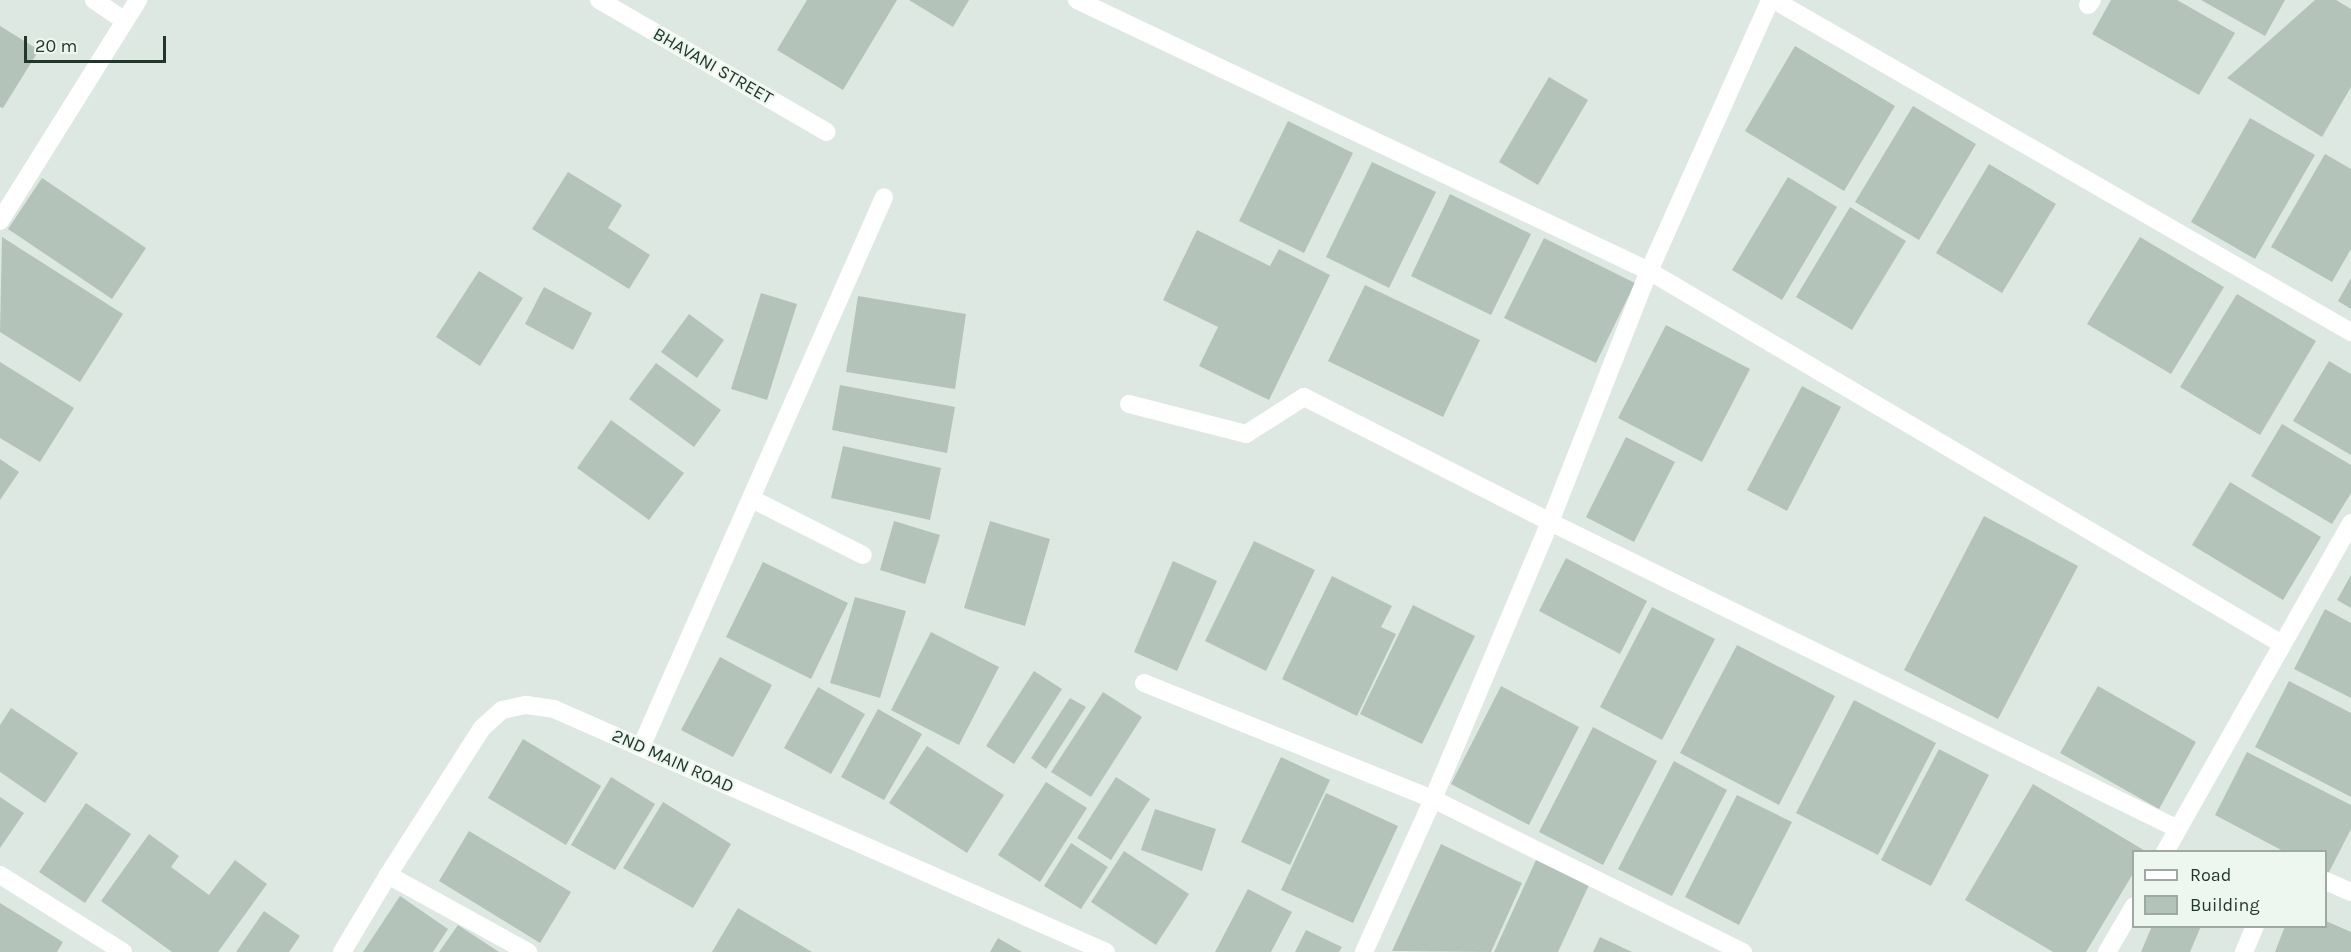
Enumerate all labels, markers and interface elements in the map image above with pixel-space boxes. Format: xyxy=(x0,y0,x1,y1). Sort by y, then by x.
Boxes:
street label: BHAVANI STREET xyxy=(649,23,777,109)
scale bar xyxy=(27,24,170,62)
text: 20 m xyxy=(35,35,77,57)
street label: 2ND MAIN ROAD xyxy=(609,724,737,798)
legend xyxy=(2132,850,2327,928)
text: Road xyxy=(2190,864,2231,886)
text: Building xyxy=(2190,894,2260,916)

